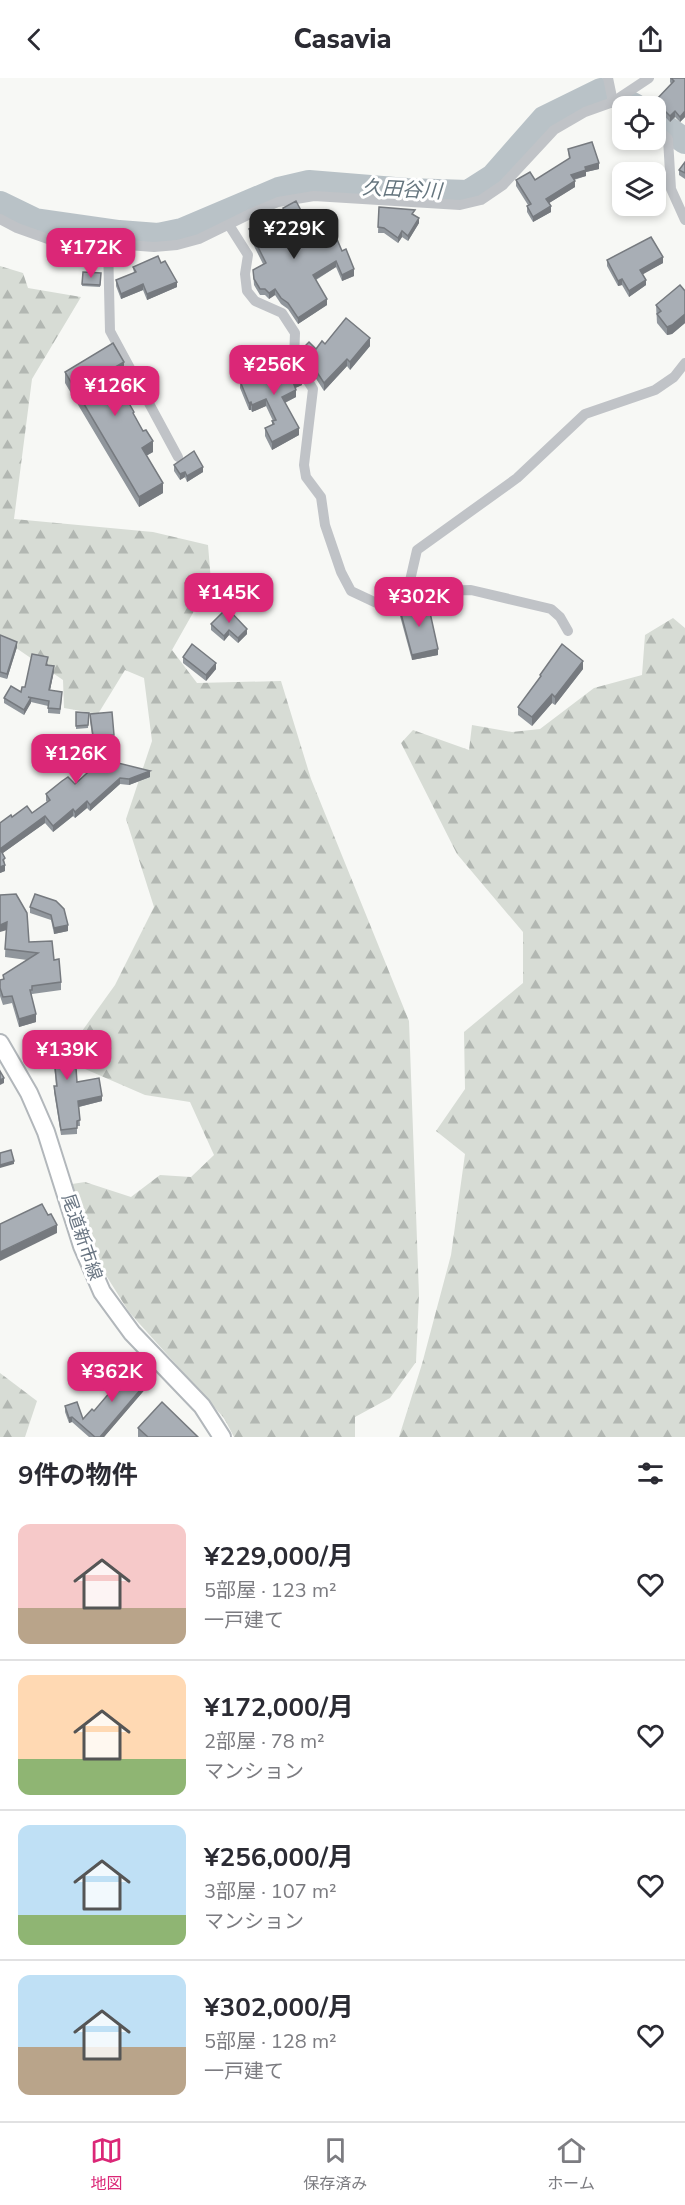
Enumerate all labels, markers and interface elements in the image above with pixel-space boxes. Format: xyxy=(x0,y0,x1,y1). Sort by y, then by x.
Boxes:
text: Casavia xyxy=(294,21,391,58)
icon: back xyxy=(18,23,51,56)
icon: share xyxy=(634,23,667,56)
map controls xyxy=(612,96,666,216)
button: locate xyxy=(612,96,666,150)
button: layers xyxy=(612,162,666,216)
water label: 久田谷川 xyxy=(361,174,445,205)
pin: ¥229K xyxy=(252,209,336,260)
text: ¥229K xyxy=(263,215,325,242)
pin: ¥172K xyxy=(49,228,133,279)
text: ¥172K xyxy=(60,234,122,261)
pin: ¥256K xyxy=(232,345,316,396)
text: ¥256K xyxy=(243,351,305,378)
pin: ¥126K xyxy=(73,366,157,417)
text: ¥126K xyxy=(84,372,146,399)
pin: ¥145K xyxy=(187,573,271,624)
pin: ¥302K xyxy=(377,577,461,628)
text: ¥145K xyxy=(198,579,260,606)
text: ¥302K xyxy=(388,583,450,610)
pin: ¥126K xyxy=(34,734,118,785)
text: ¥126K xyxy=(45,740,107,767)
pin: ¥139K xyxy=(25,1030,109,1081)
text: ¥139K xyxy=(36,1036,98,1063)
street label: 尾道新市線 xyxy=(56,1191,108,1283)
pin: ¥362K xyxy=(70,1352,154,1403)
text: ¥362K xyxy=(81,1358,143,1385)
icon: filters xyxy=(634,1457,667,1490)
text: 9件の物件 xyxy=(18,1458,138,1493)
text: ¥229,000/月 xyxy=(204,1539,354,1574)
icon: home xyxy=(66,1548,138,1620)
icon: heart xyxy=(634,1568,667,1601)
text: 5部屋 · 123 m² xyxy=(204,1577,337,1604)
text: 一戸建て xyxy=(204,1607,284,1634)
text: ¥172,000/月 xyxy=(204,1690,354,1725)
icon: home xyxy=(66,1699,138,1771)
icon: heart xyxy=(634,1719,667,1752)
text: 2部屋 · 78 m² xyxy=(204,1728,325,1755)
text: マンション xyxy=(204,1758,304,1785)
text: ¥256,000/月 xyxy=(204,1840,354,1875)
icon: home xyxy=(66,1849,138,1921)
icon: heart xyxy=(634,1869,667,1902)
text: 3部屋 · 107 m² xyxy=(204,1878,337,1905)
text: マンション xyxy=(204,1908,304,1935)
text: ¥302,000/月 xyxy=(204,1990,354,2025)
icon: home xyxy=(66,1999,138,2071)
icon: heart xyxy=(634,2019,667,2052)
text: 5部屋 · 128 m² xyxy=(204,2028,337,2055)
text: 一戸建て xyxy=(204,2058,284,2085)
tab: 地図 xyxy=(90,2134,123,2195)
tab: 保存済み xyxy=(303,2134,367,2195)
tab: ホーム xyxy=(547,2134,595,2195)

